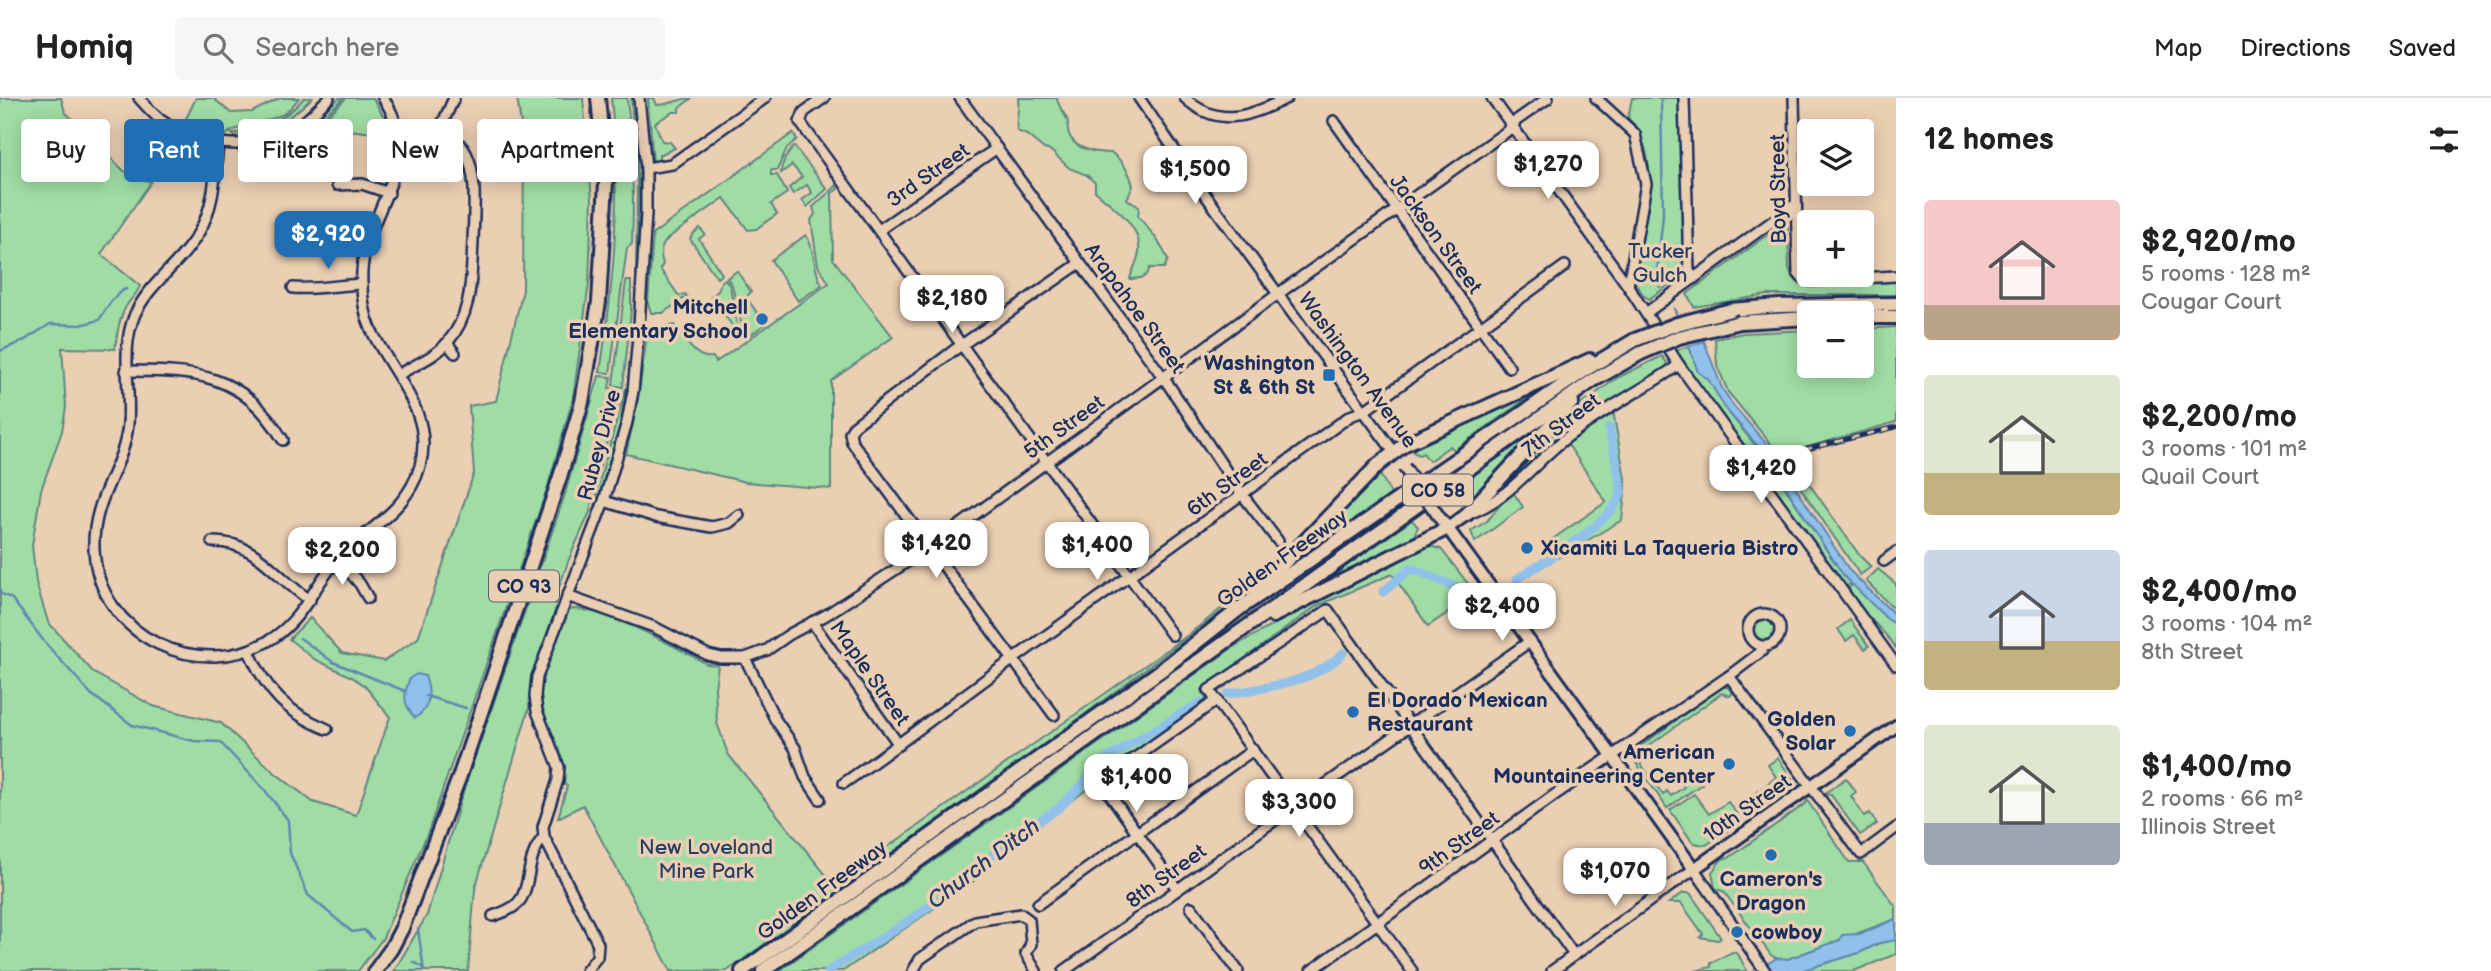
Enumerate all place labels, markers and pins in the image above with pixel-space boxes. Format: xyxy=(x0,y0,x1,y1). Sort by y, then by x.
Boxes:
pin: $1,270 xyxy=(1491,141,1605,201)
pin: $1,500 xyxy=(1138,146,1252,206)
pin: $2,920 xyxy=(271,212,385,271)
pin: $2,180 xyxy=(895,275,1009,335)
place label: Mitchell Elementary School xyxy=(568,295,748,344)
marker: Mitchell Elementary School xyxy=(754,311,770,327)
place label: Washington St & 6th St xyxy=(1204,351,1315,400)
marker: Washington St & 6th St xyxy=(1321,367,1337,383)
pin: $1,420 xyxy=(1704,446,1818,505)
pin: $1,420 xyxy=(879,520,993,580)
pin: $1,400 xyxy=(1040,522,1154,582)
pin: $2,200 xyxy=(285,528,399,587)
place label: Xicamiti La Taqueria Bistro xyxy=(1541,536,1799,561)
marker: Xicamiti La Taqueria Bistro xyxy=(1519,540,1535,556)
pin: $2,400 xyxy=(1445,584,1559,643)
place label: El Dorado Mexican Restaurant xyxy=(1367,688,1548,737)
marker: El Dorado Mexican Restaurant xyxy=(1345,704,1361,720)
place label: Golden Solar xyxy=(1767,707,1837,756)
marker: Golden Solar xyxy=(1842,723,1858,739)
place label: American Mountaineering Center xyxy=(1493,740,1716,789)
pin: $1,400 xyxy=(1079,754,1193,814)
marker: American Mountaineering Center xyxy=(1721,756,1737,772)
pin: $3,300 xyxy=(1242,780,1356,839)
marker: Cameron's Dragon xyxy=(1763,847,1779,863)
pin: $1,070 xyxy=(1558,848,1672,908)
place label: Cameron's Dragon xyxy=(1720,867,1822,916)
place label: cowboy xyxy=(1751,920,1822,945)
marker: cowboy xyxy=(1729,924,1745,940)

